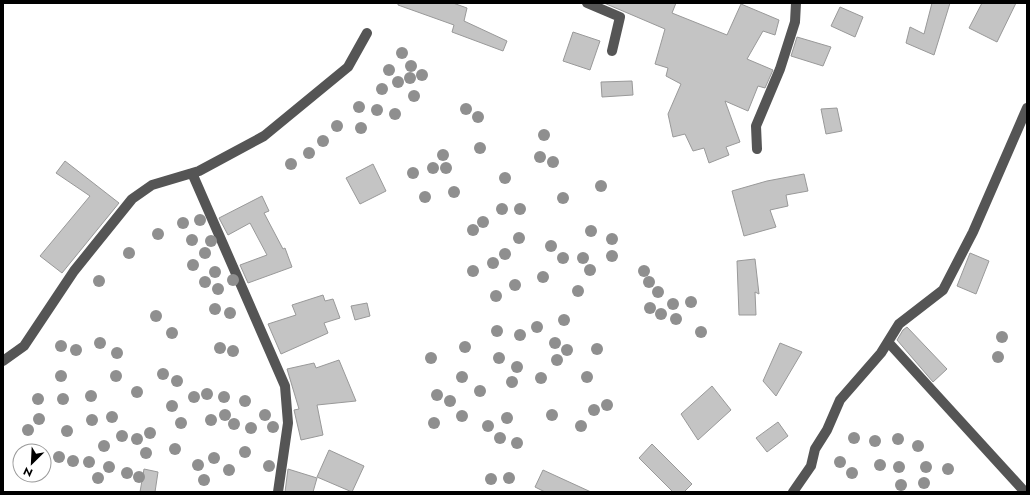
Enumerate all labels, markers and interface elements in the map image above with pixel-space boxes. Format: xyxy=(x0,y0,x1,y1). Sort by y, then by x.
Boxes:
north arrow xyxy=(12,443,52,483)
text: N xyxy=(21,463,35,481)

